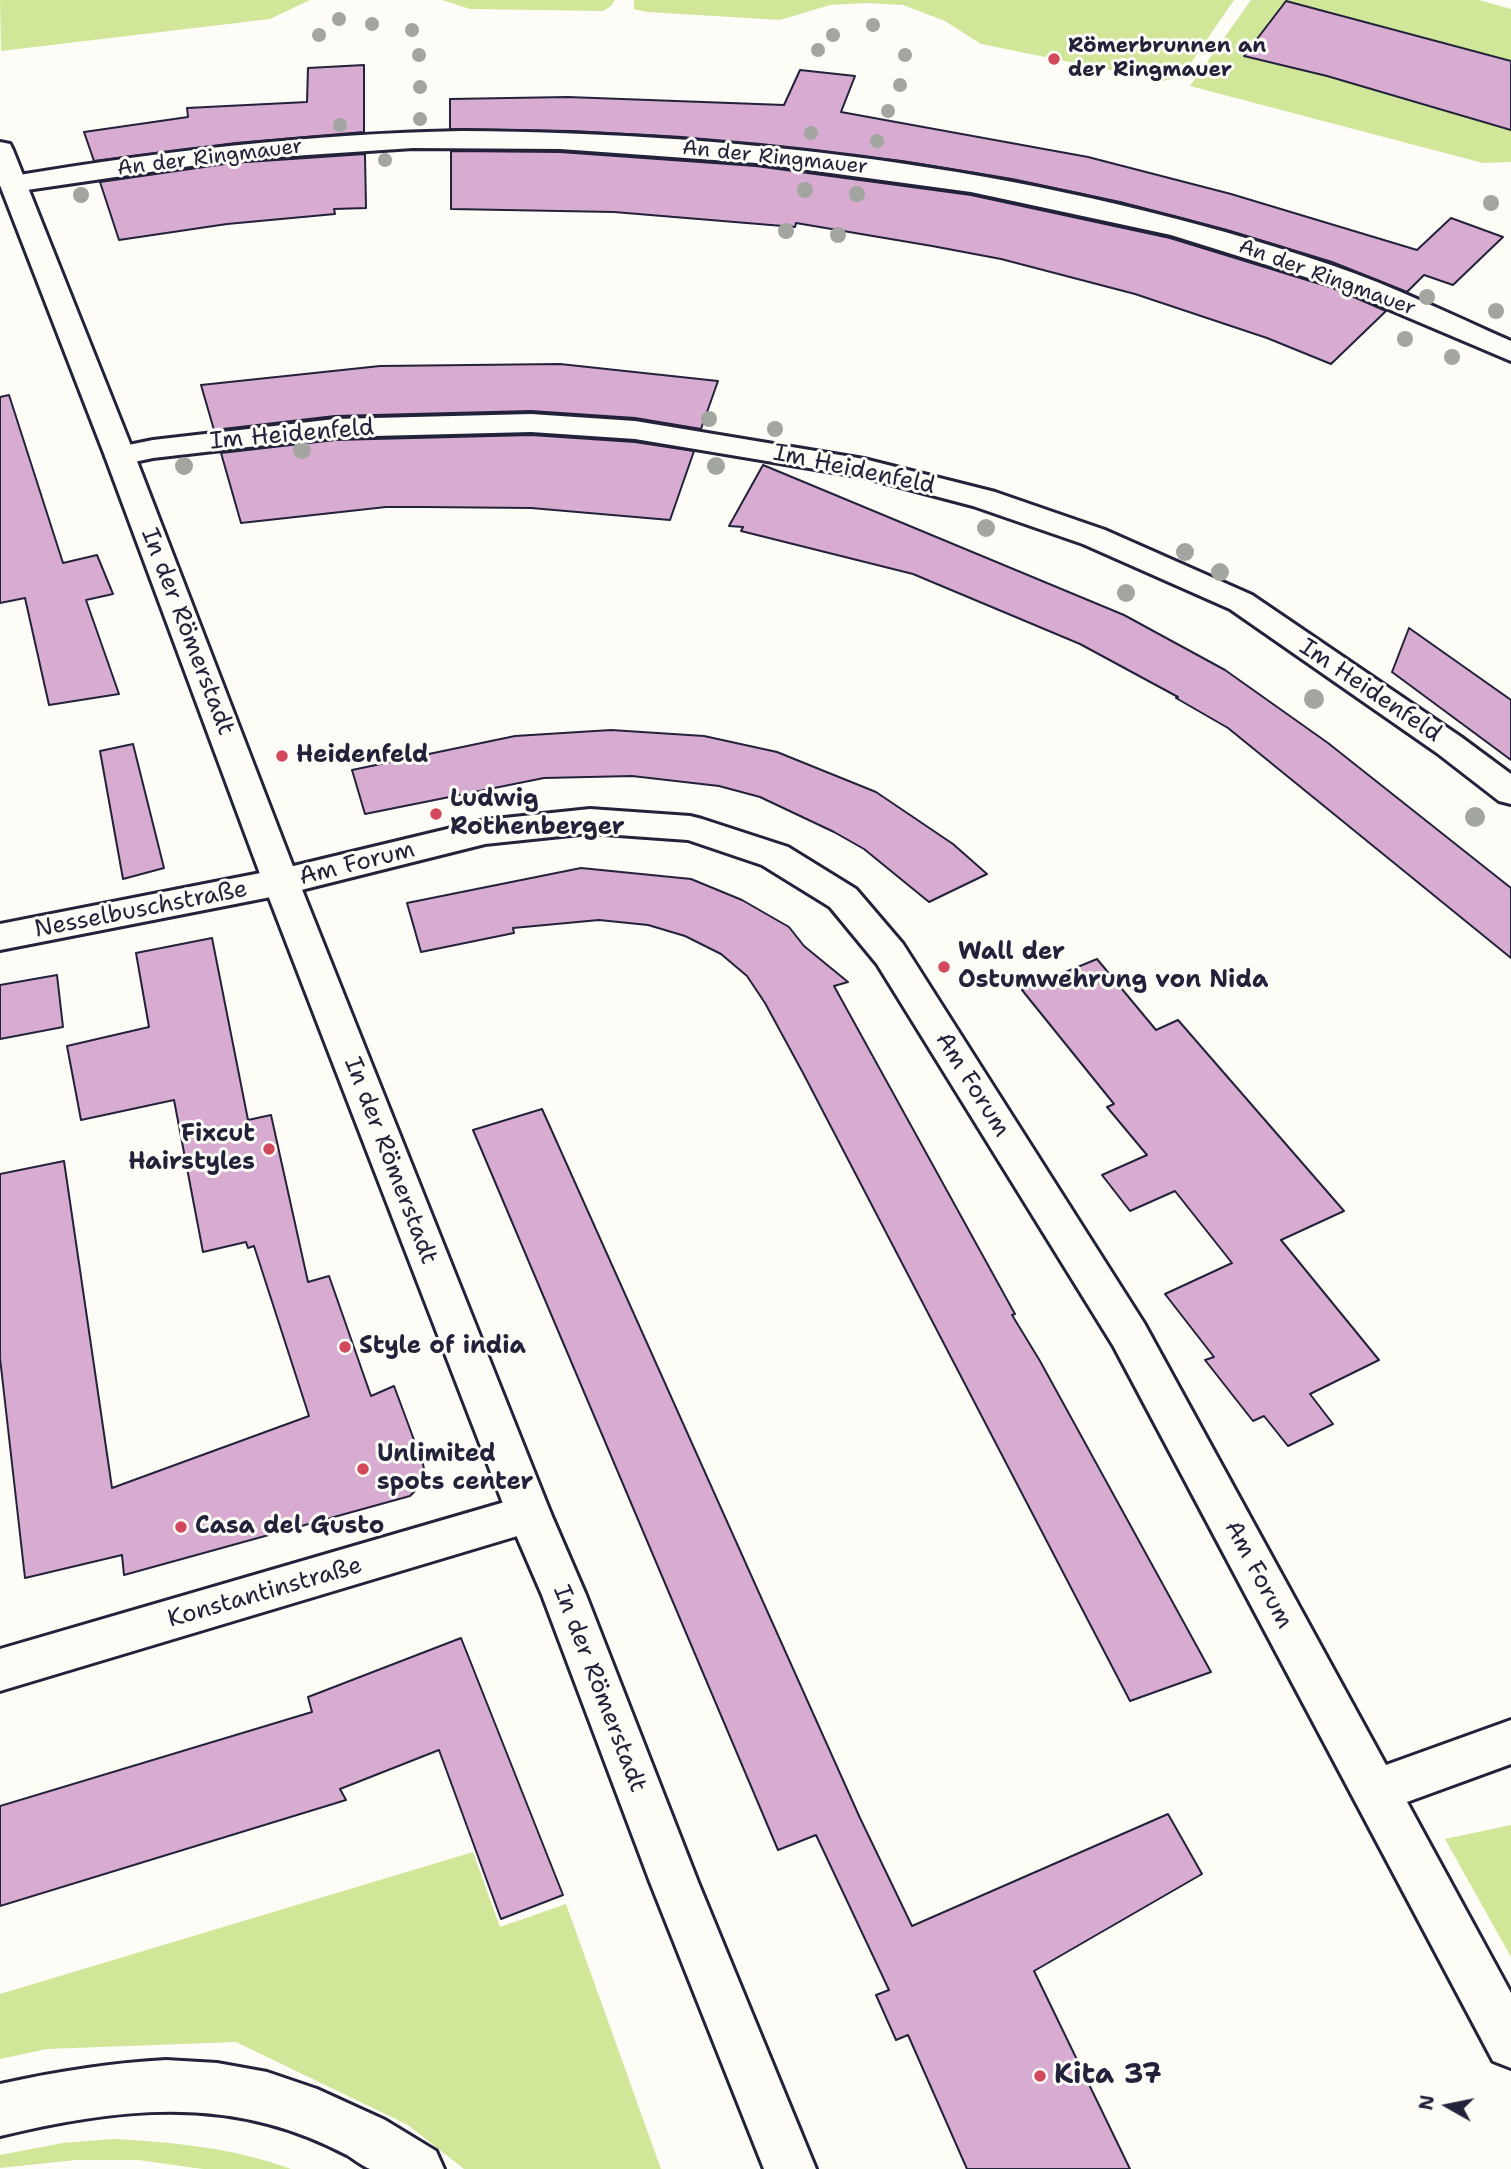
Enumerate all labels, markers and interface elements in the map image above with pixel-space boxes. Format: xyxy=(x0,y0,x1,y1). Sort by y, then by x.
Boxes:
place label: Römerbrunnen an der Ringmauer xyxy=(1068,34,1266,84)
marker: Römerbrunnen an der Ringmauer xyxy=(1046,51,1062,67)
street label: An der Ringmauer xyxy=(116,134,304,182)
street label: An der Ringmauer xyxy=(681,136,869,180)
street label: An der Ringmauer xyxy=(1235,234,1419,322)
street label: Im Heidenfeld xyxy=(209,413,375,457)
street label: Im Heidenfeld xyxy=(770,439,938,501)
street label: In der Römerstadt xyxy=(134,524,240,740)
street label: Im Heidenfeld xyxy=(1294,633,1446,749)
place label: Heidenfeld xyxy=(296,742,429,770)
marker: Heidenfeld xyxy=(274,748,290,764)
place label: Ludwig Rothenberger xyxy=(450,786,625,842)
marker: Ludwig Rothenberger xyxy=(428,806,444,822)
street label: Am Forum xyxy=(296,836,418,892)
street label: Nesselbuschstraße xyxy=(32,875,250,945)
place label: Wall der Ostumwehrung von Nida xyxy=(958,939,1268,995)
marker: Wall der Ostumwehrung von Nida xyxy=(936,959,952,975)
street label: Am Forum xyxy=(929,1027,1015,1143)
street label: In der Römerstadt xyxy=(337,1053,443,1269)
place label: Fixcut Hairstyles xyxy=(128,1121,255,1177)
marker: Fixcut Hairstyles xyxy=(261,1141,277,1157)
place label: Style of india xyxy=(359,1333,526,1361)
marker: Style of india xyxy=(337,1339,353,1355)
place label: Unlimited spots center xyxy=(377,1441,533,1497)
marker: Unlimited spots center xyxy=(355,1461,371,1477)
place label: Casa del Gusto xyxy=(195,1513,384,1541)
street label: Am Forum xyxy=(1218,1516,1298,1634)
marker: Casa del Gusto xyxy=(173,1519,189,1535)
street label: Konstantinstraße xyxy=(165,1551,365,1635)
street label: In der Römerstadt xyxy=(546,1581,652,1797)
place label: Kita 37 xyxy=(1054,2059,1162,2093)
marker: Kita 37 xyxy=(1032,2068,1048,2084)
north arrow xyxy=(1413,2071,1483,2141)
text: N xyxy=(1413,2093,1440,2112)

